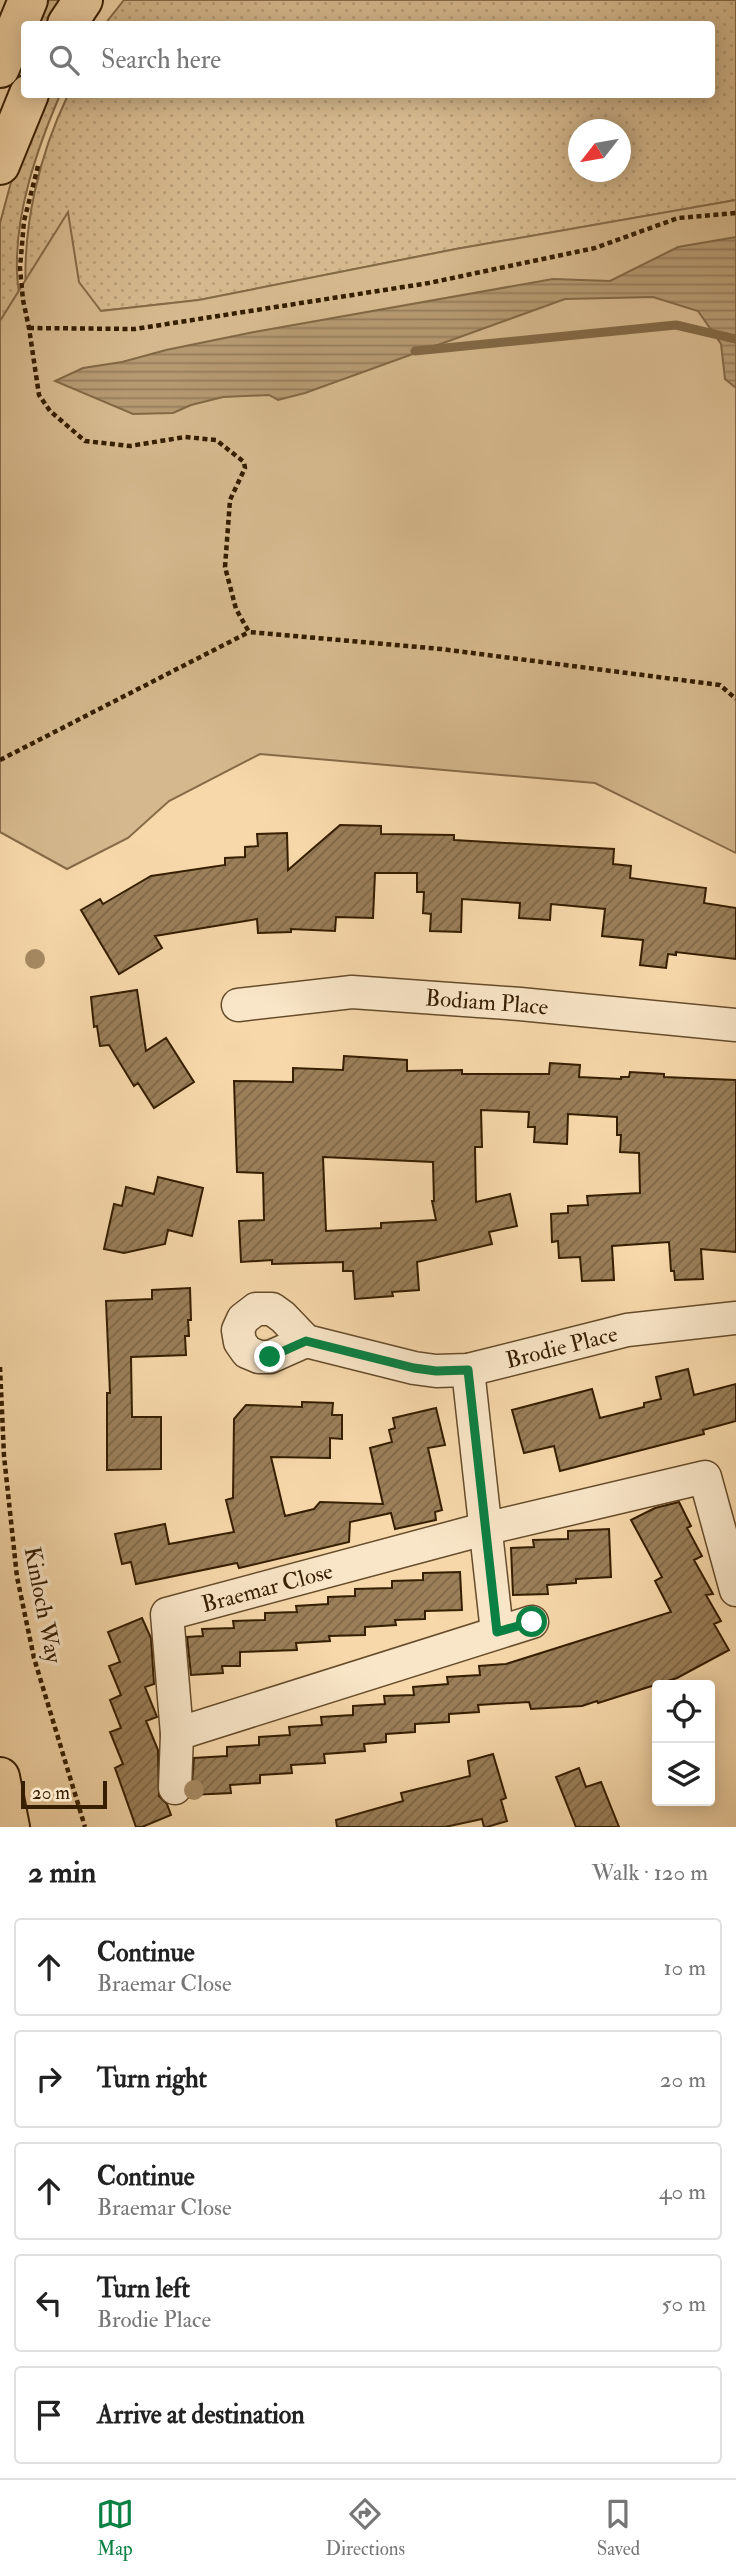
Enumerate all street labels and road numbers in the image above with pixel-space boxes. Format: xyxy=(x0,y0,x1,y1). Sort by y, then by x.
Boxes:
street label: Bodiam Place xyxy=(424,983,550,1021)
street label: Brodie Place xyxy=(503,1318,621,1374)
street label: Kinloch Way xyxy=(18,1544,69,1666)
street label: Braemar Close xyxy=(198,1556,336,1619)

